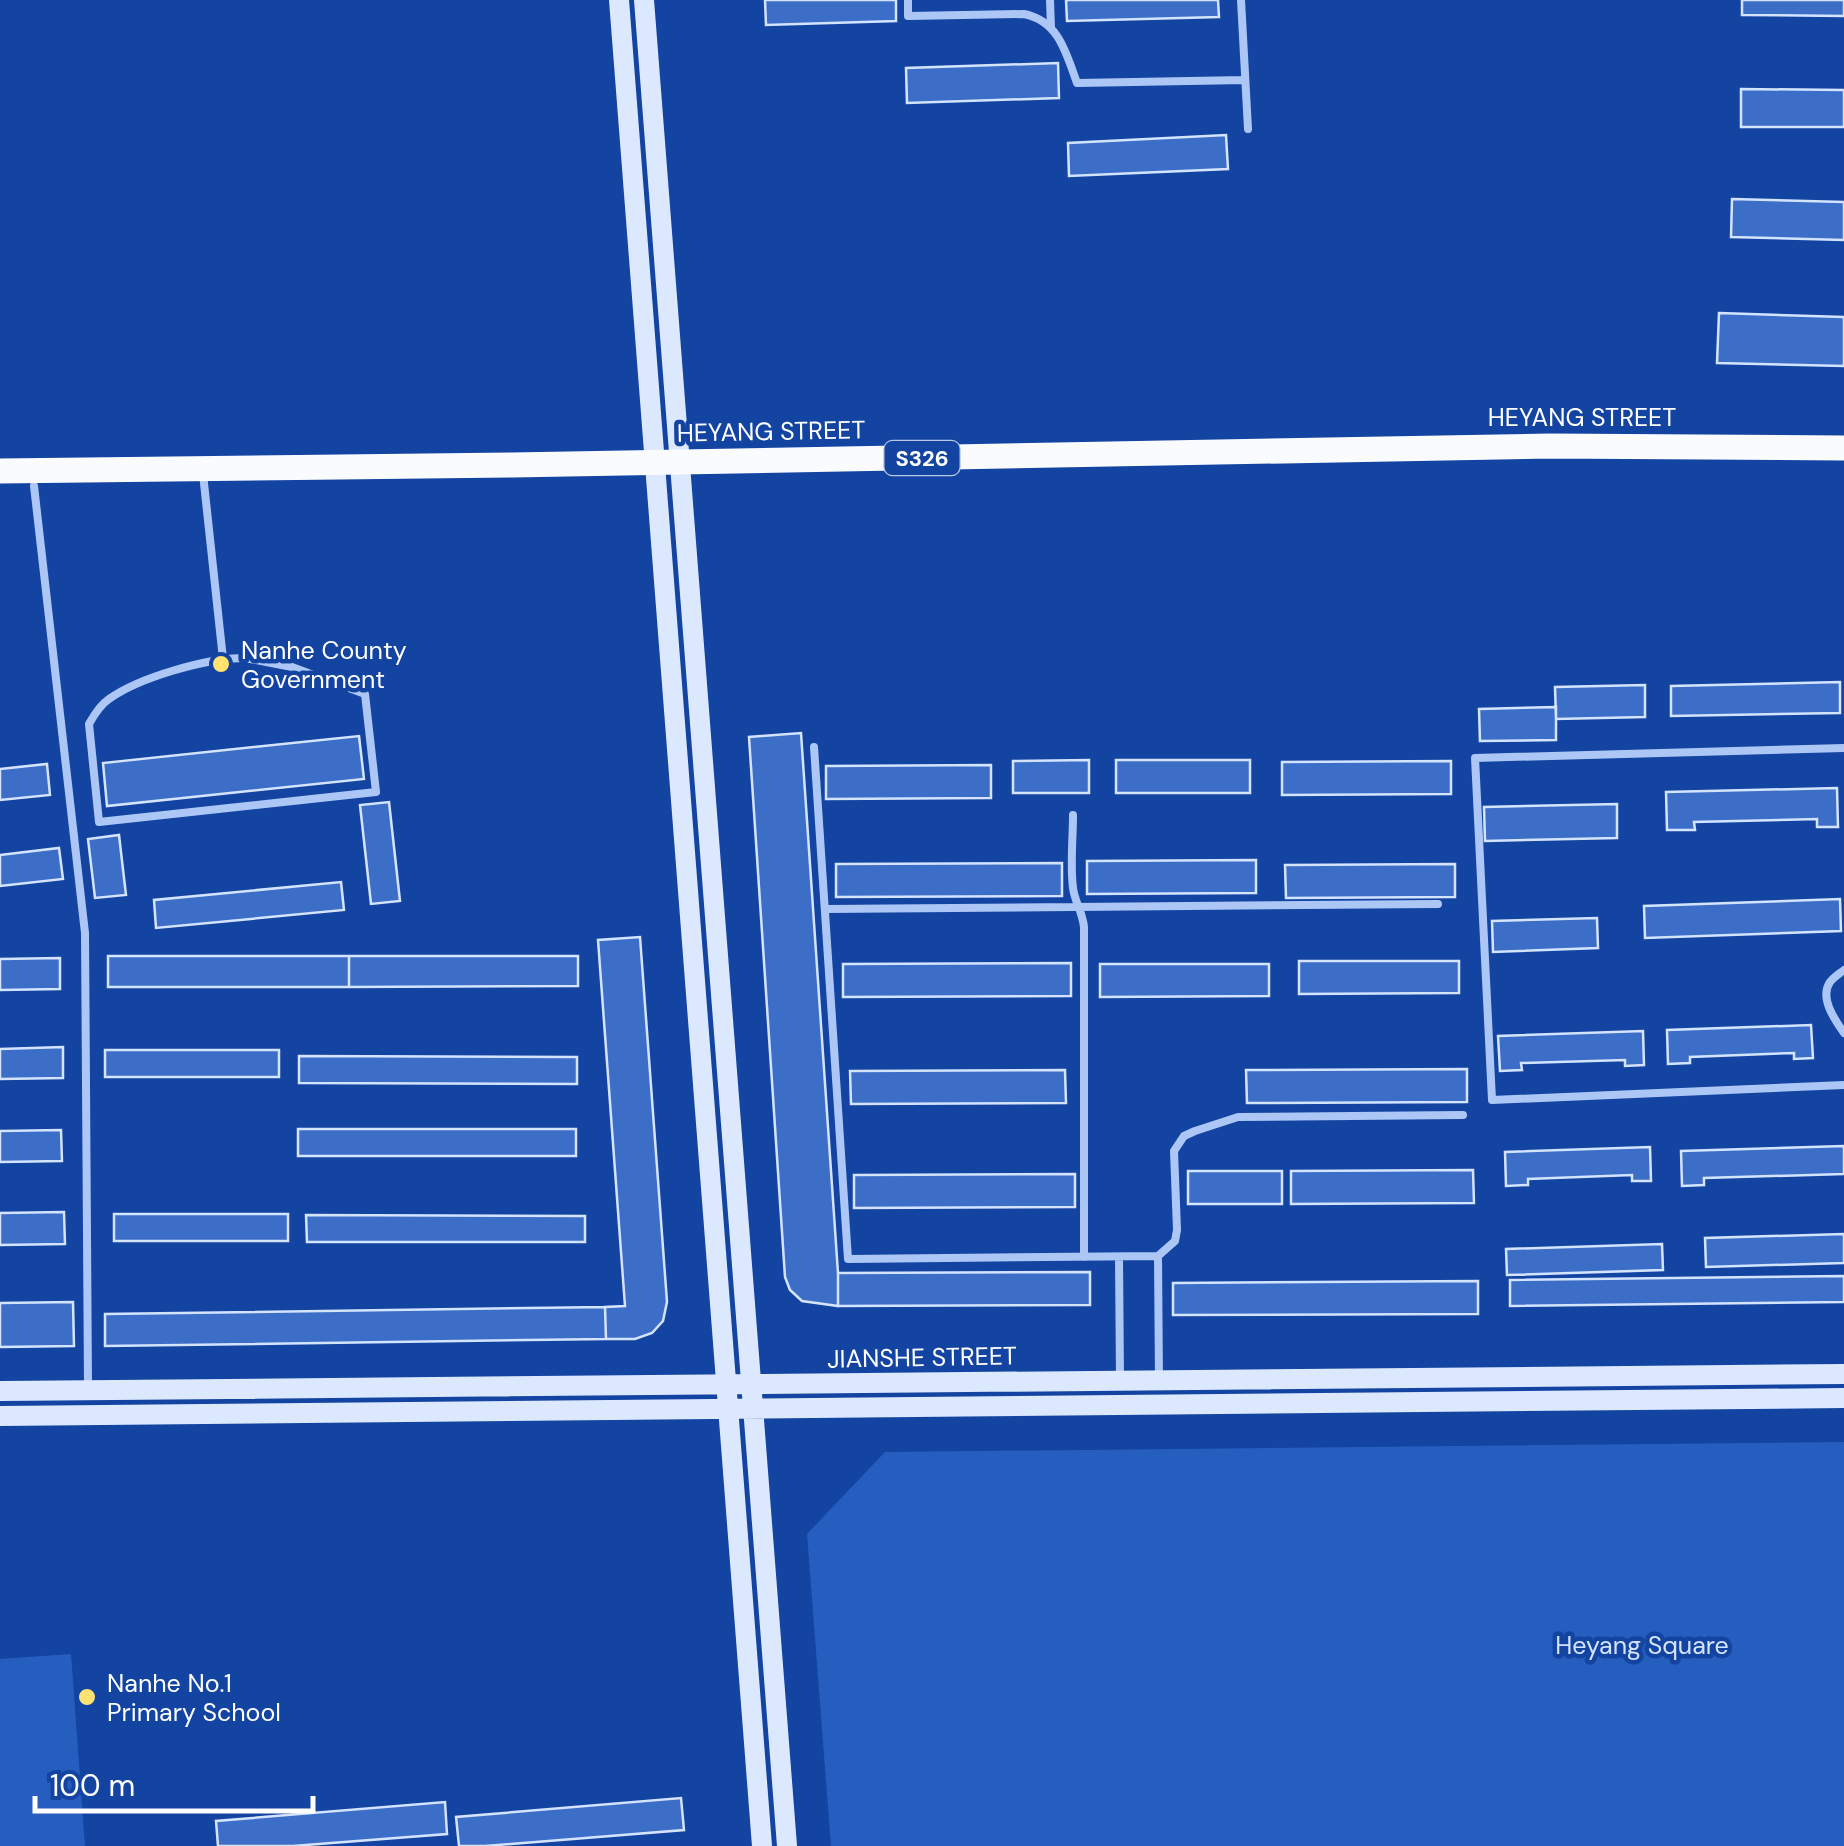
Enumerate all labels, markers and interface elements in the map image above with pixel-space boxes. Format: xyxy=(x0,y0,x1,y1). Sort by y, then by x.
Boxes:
street label: HEYANG STREET xyxy=(1488,401,1676,434)
street label: HEYANG STREET xyxy=(676,413,866,450)
road number: S326 xyxy=(884,441,960,475)
place label: Nanhe County Government xyxy=(241,634,407,696)
marker: Nanhe County Government xyxy=(210,653,232,675)
street label: JIANSHE STREET xyxy=(827,1339,1017,1376)
park label: Heyang Square xyxy=(1555,1629,1729,1662)
place label: Nanhe No.1 Primary School xyxy=(107,1667,281,1729)
marker: Nanhe No.1 Primary School xyxy=(76,1686,98,1708)
scale bar xyxy=(35,1751,312,1813)
text: 100 m xyxy=(50,1766,135,1805)

